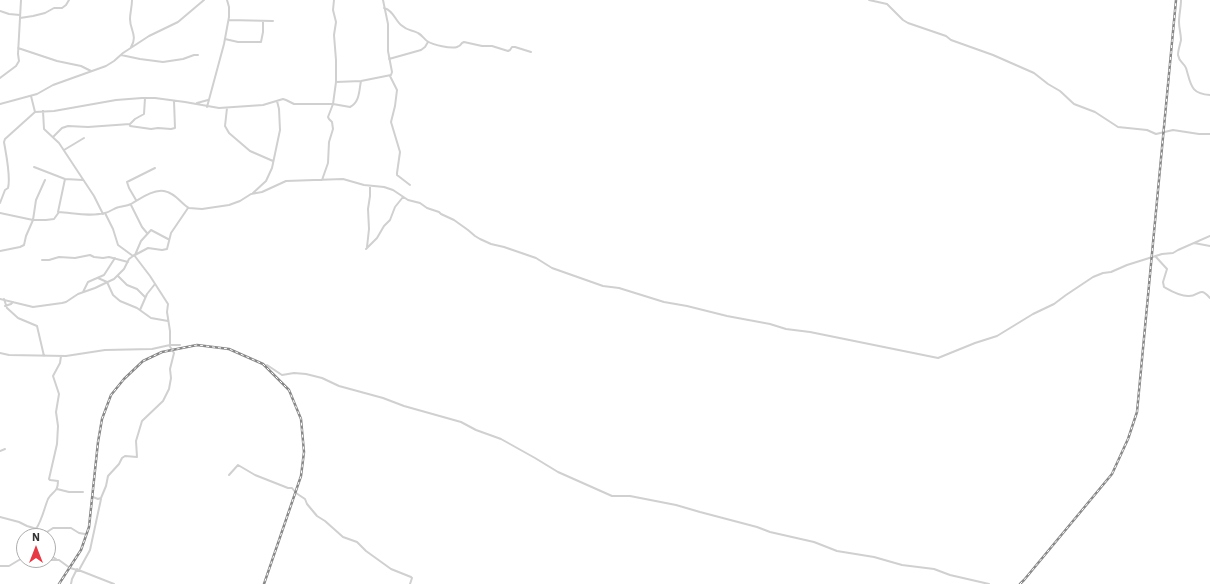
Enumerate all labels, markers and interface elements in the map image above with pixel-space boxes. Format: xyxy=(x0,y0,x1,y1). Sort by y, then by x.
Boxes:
north arrow xyxy=(16,528,56,568)
text: N xyxy=(32,530,40,544)

